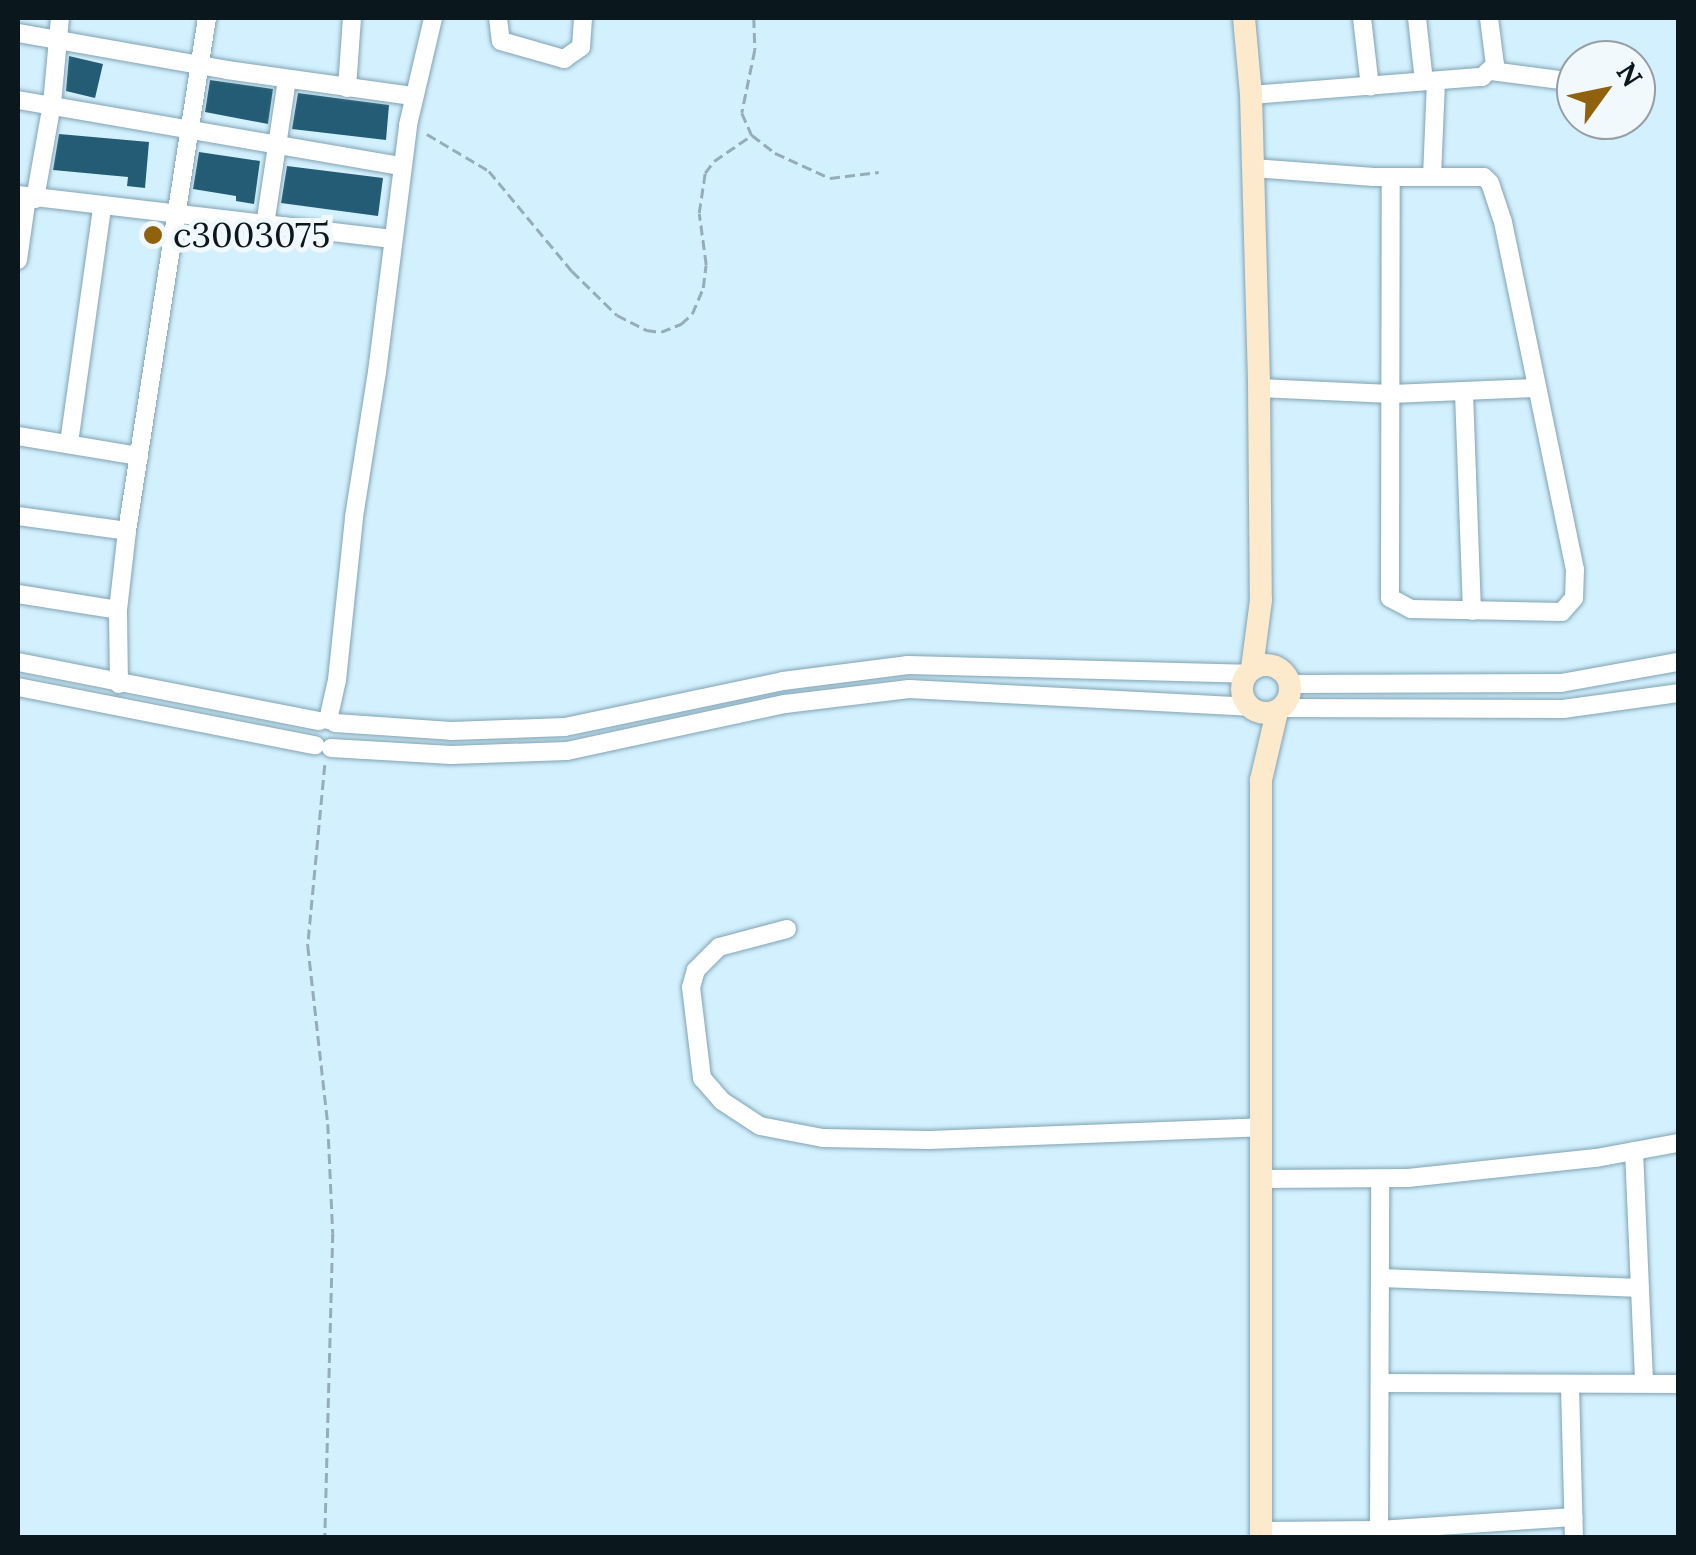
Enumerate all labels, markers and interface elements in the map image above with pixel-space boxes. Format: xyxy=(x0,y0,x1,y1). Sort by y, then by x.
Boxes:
north arrow xyxy=(1556,40,1656,140)
text: N xyxy=(1608,56,1650,94)
place label: c3003075 xyxy=(173,214,330,256)
marker: c3003075 xyxy=(142,224,164,246)

